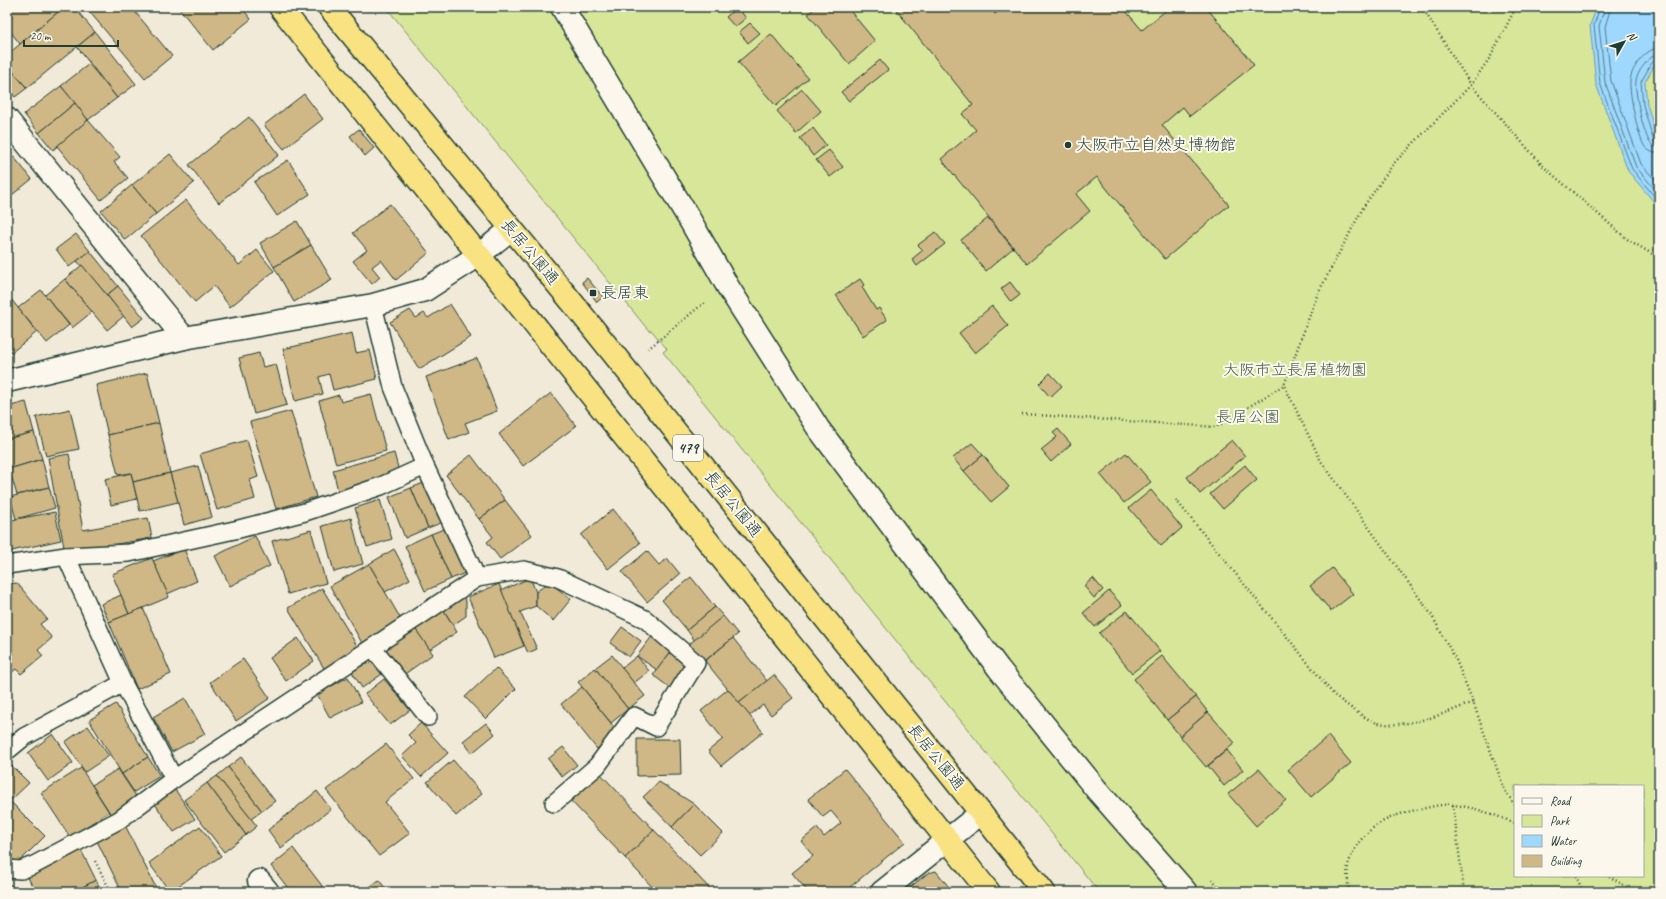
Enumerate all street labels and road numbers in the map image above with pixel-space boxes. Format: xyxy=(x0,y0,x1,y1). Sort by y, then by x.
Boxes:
street label: 長居公園通 xyxy=(497,215,563,289)
road number: 479 xyxy=(673,435,703,461)
street label: 長居公園通 xyxy=(700,467,766,541)
street label: 長居公園通 xyxy=(903,720,969,794)

